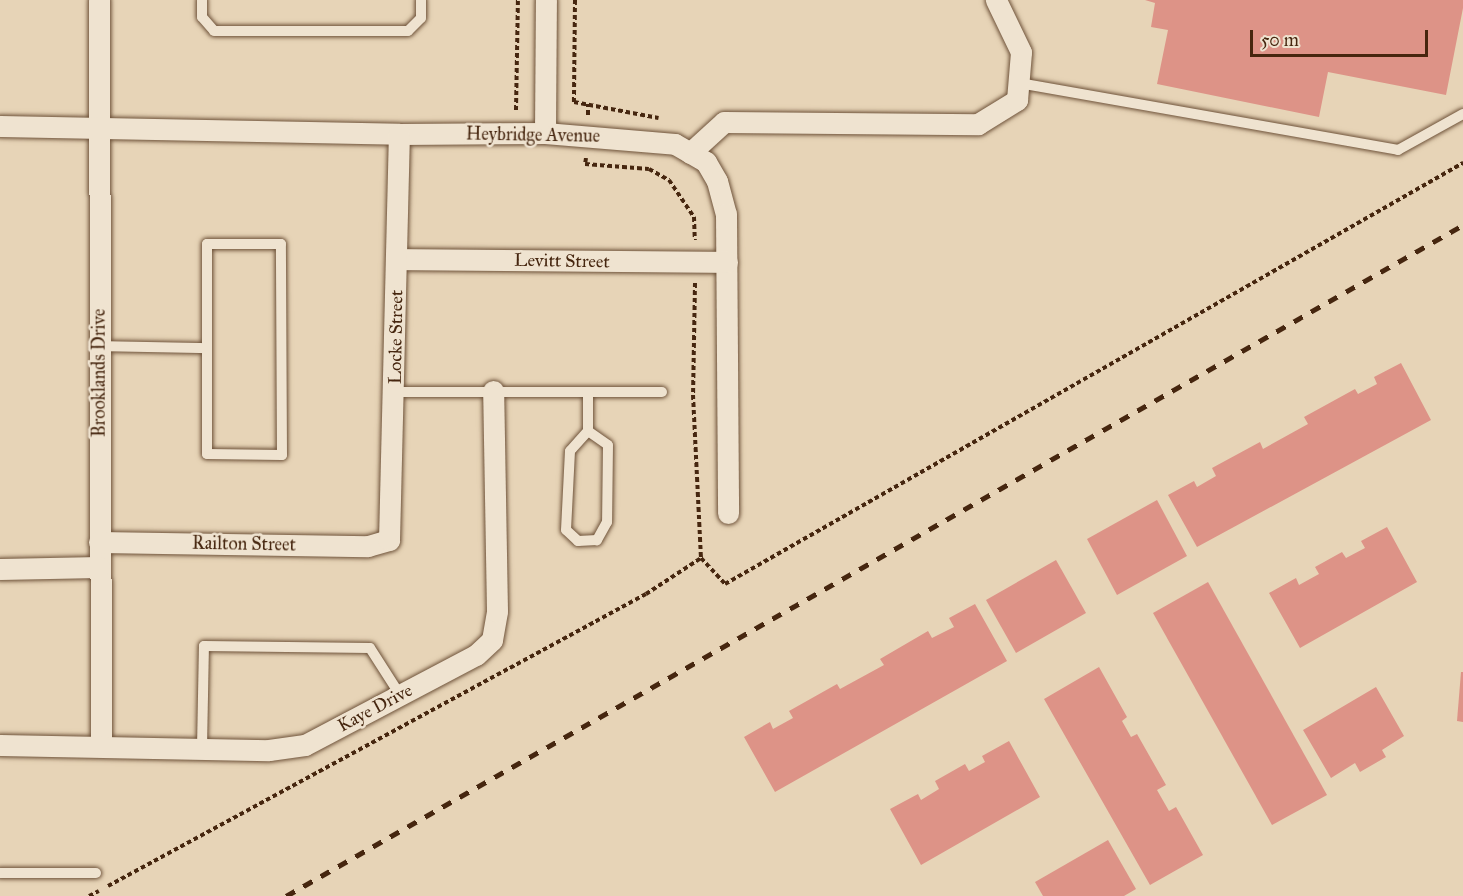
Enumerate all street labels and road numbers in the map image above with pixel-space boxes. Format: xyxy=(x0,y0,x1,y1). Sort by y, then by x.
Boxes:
street label: Heybridge Avenue xyxy=(466,123,600,147)
street label: Levitt Street xyxy=(514,249,610,273)
street label: Locke Street xyxy=(384,290,408,384)
street label: Brooklands Drive xyxy=(88,309,110,437)
street label: Railton Street xyxy=(192,532,296,556)
street label: Kaye Drive xyxy=(334,679,416,737)

